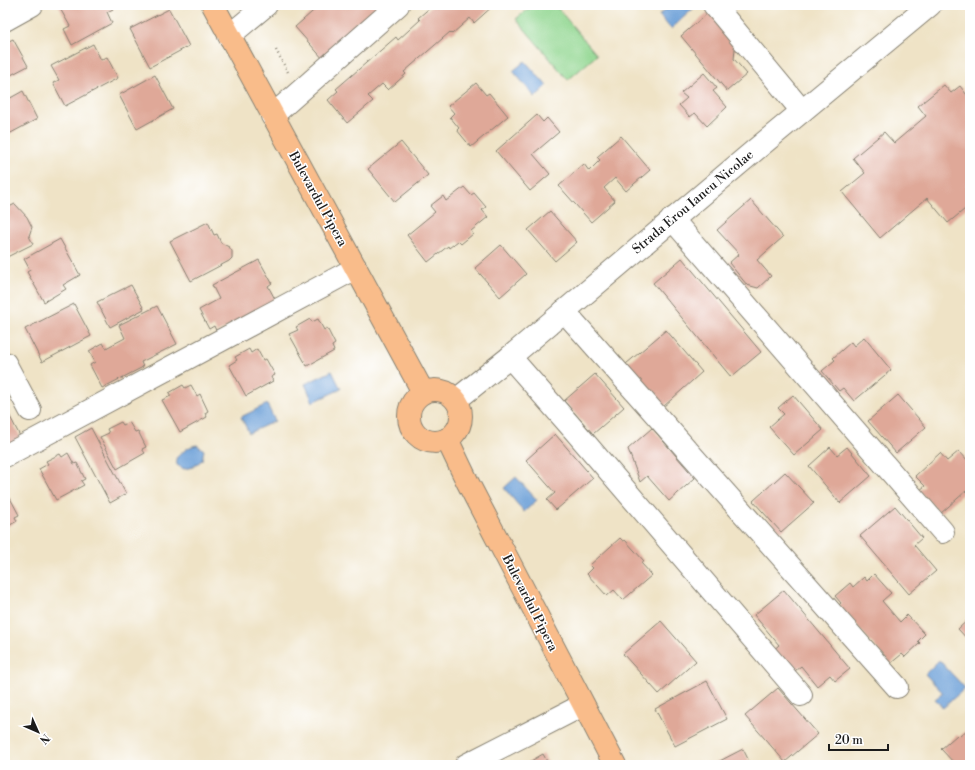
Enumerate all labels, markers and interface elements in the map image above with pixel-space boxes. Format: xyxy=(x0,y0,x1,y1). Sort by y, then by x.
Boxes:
street label: Strada Erou Iancu Nicolae xyxy=(629,146,757,257)
street label: Bulevardul Pipera xyxy=(285,148,351,250)
street label: Bulevardul Pipera xyxy=(498,551,561,654)
north arrow xyxy=(18,712,58,752)
scale bar xyxy=(829,726,888,752)
text: N xyxy=(36,730,52,747)
text: 20 m xyxy=(835,733,863,748)

